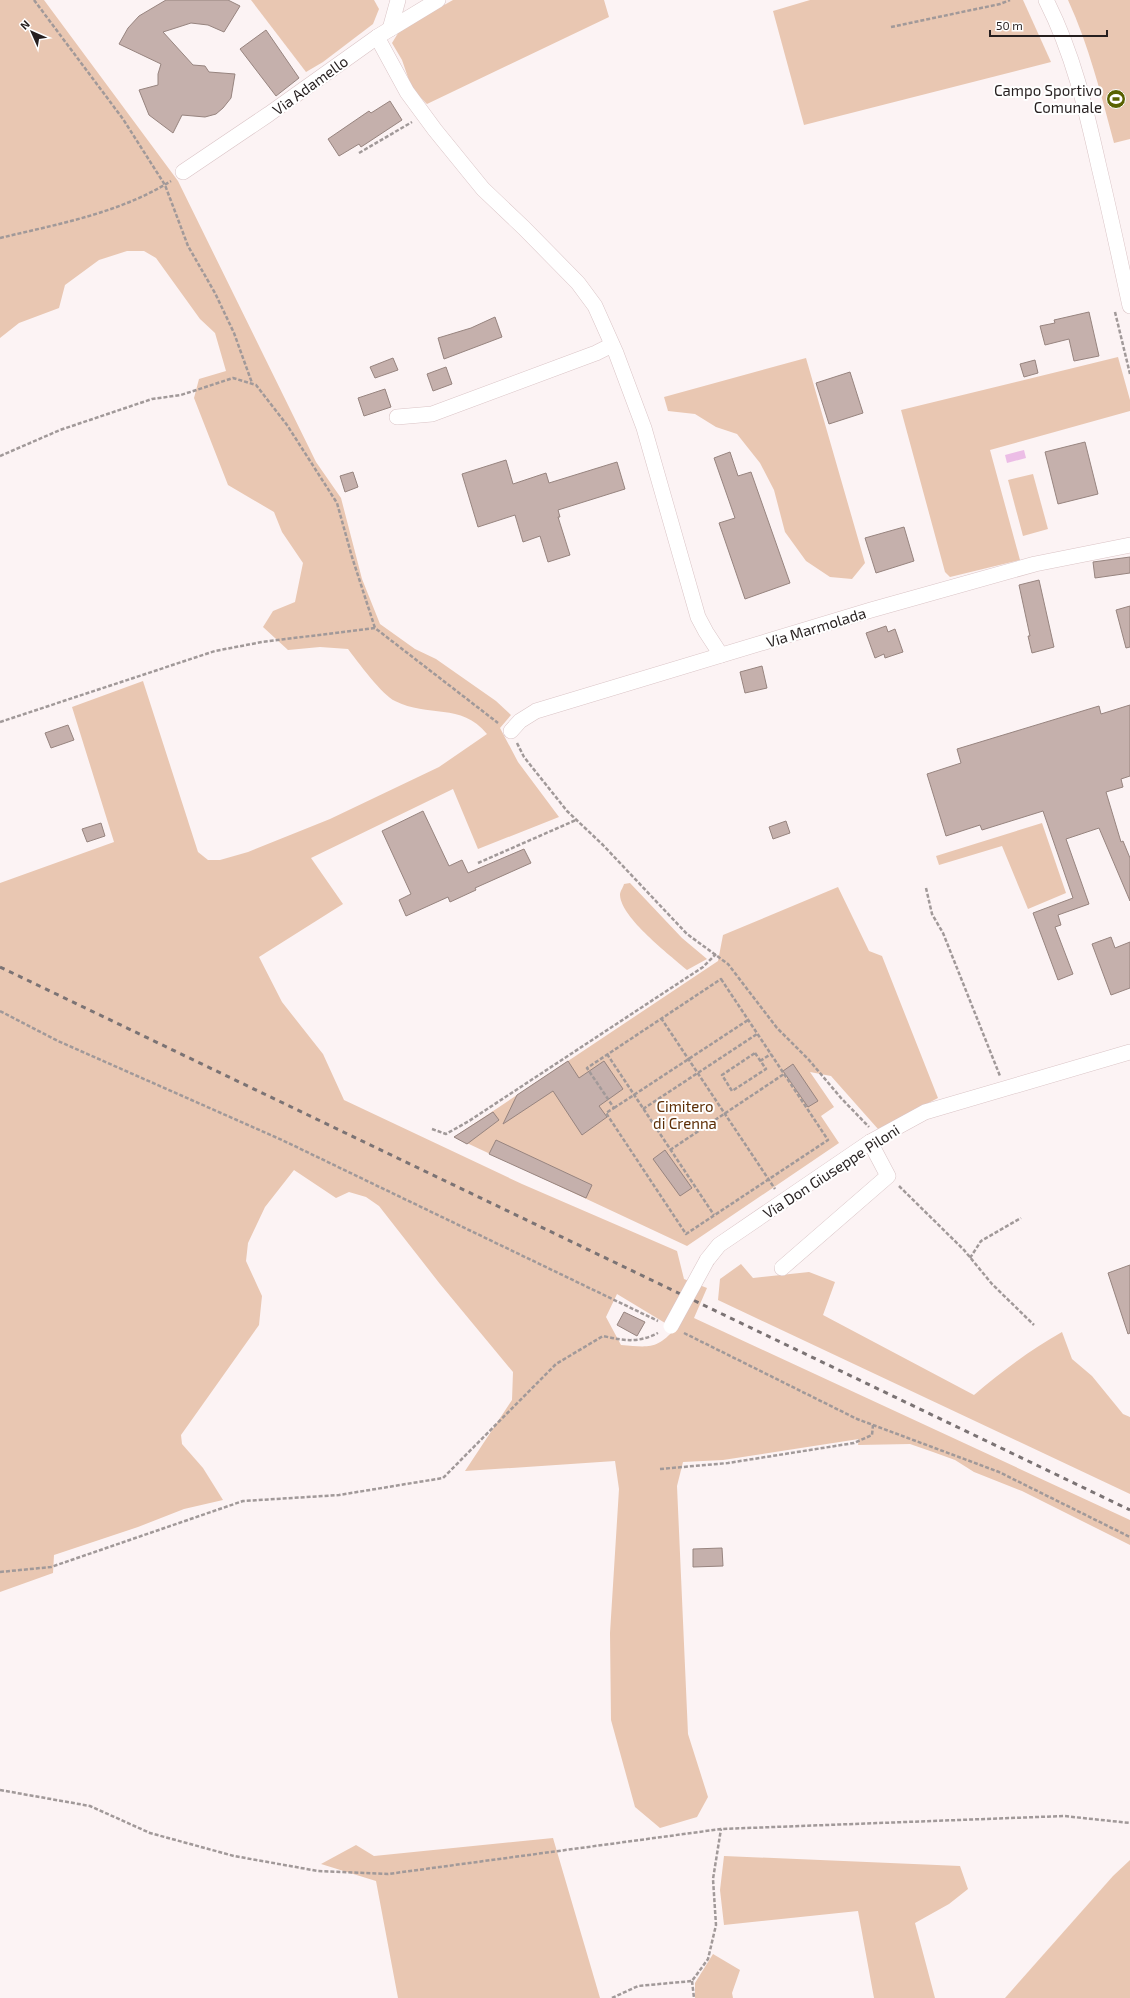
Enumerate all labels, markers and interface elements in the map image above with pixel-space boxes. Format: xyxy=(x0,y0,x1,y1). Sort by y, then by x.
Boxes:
north arrow xyxy=(12,12,52,52)
scale bar xyxy=(990,12,1107,38)
text: N xyxy=(17,17,32,32)
text: 50 m xyxy=(996,18,1023,32)
street label: Via Adamello xyxy=(269,52,351,118)
place label: Campo Sportivo Comunale xyxy=(994,81,1102,116)
sports icon: Campo Sportivo Comunale xyxy=(1105,88,1127,110)
street label: Via Marmolada xyxy=(764,603,868,651)
park label: Cimitero di Crenna xyxy=(653,1097,717,1132)
street label: Via Don Giuseppe Piloni xyxy=(759,1120,903,1222)

